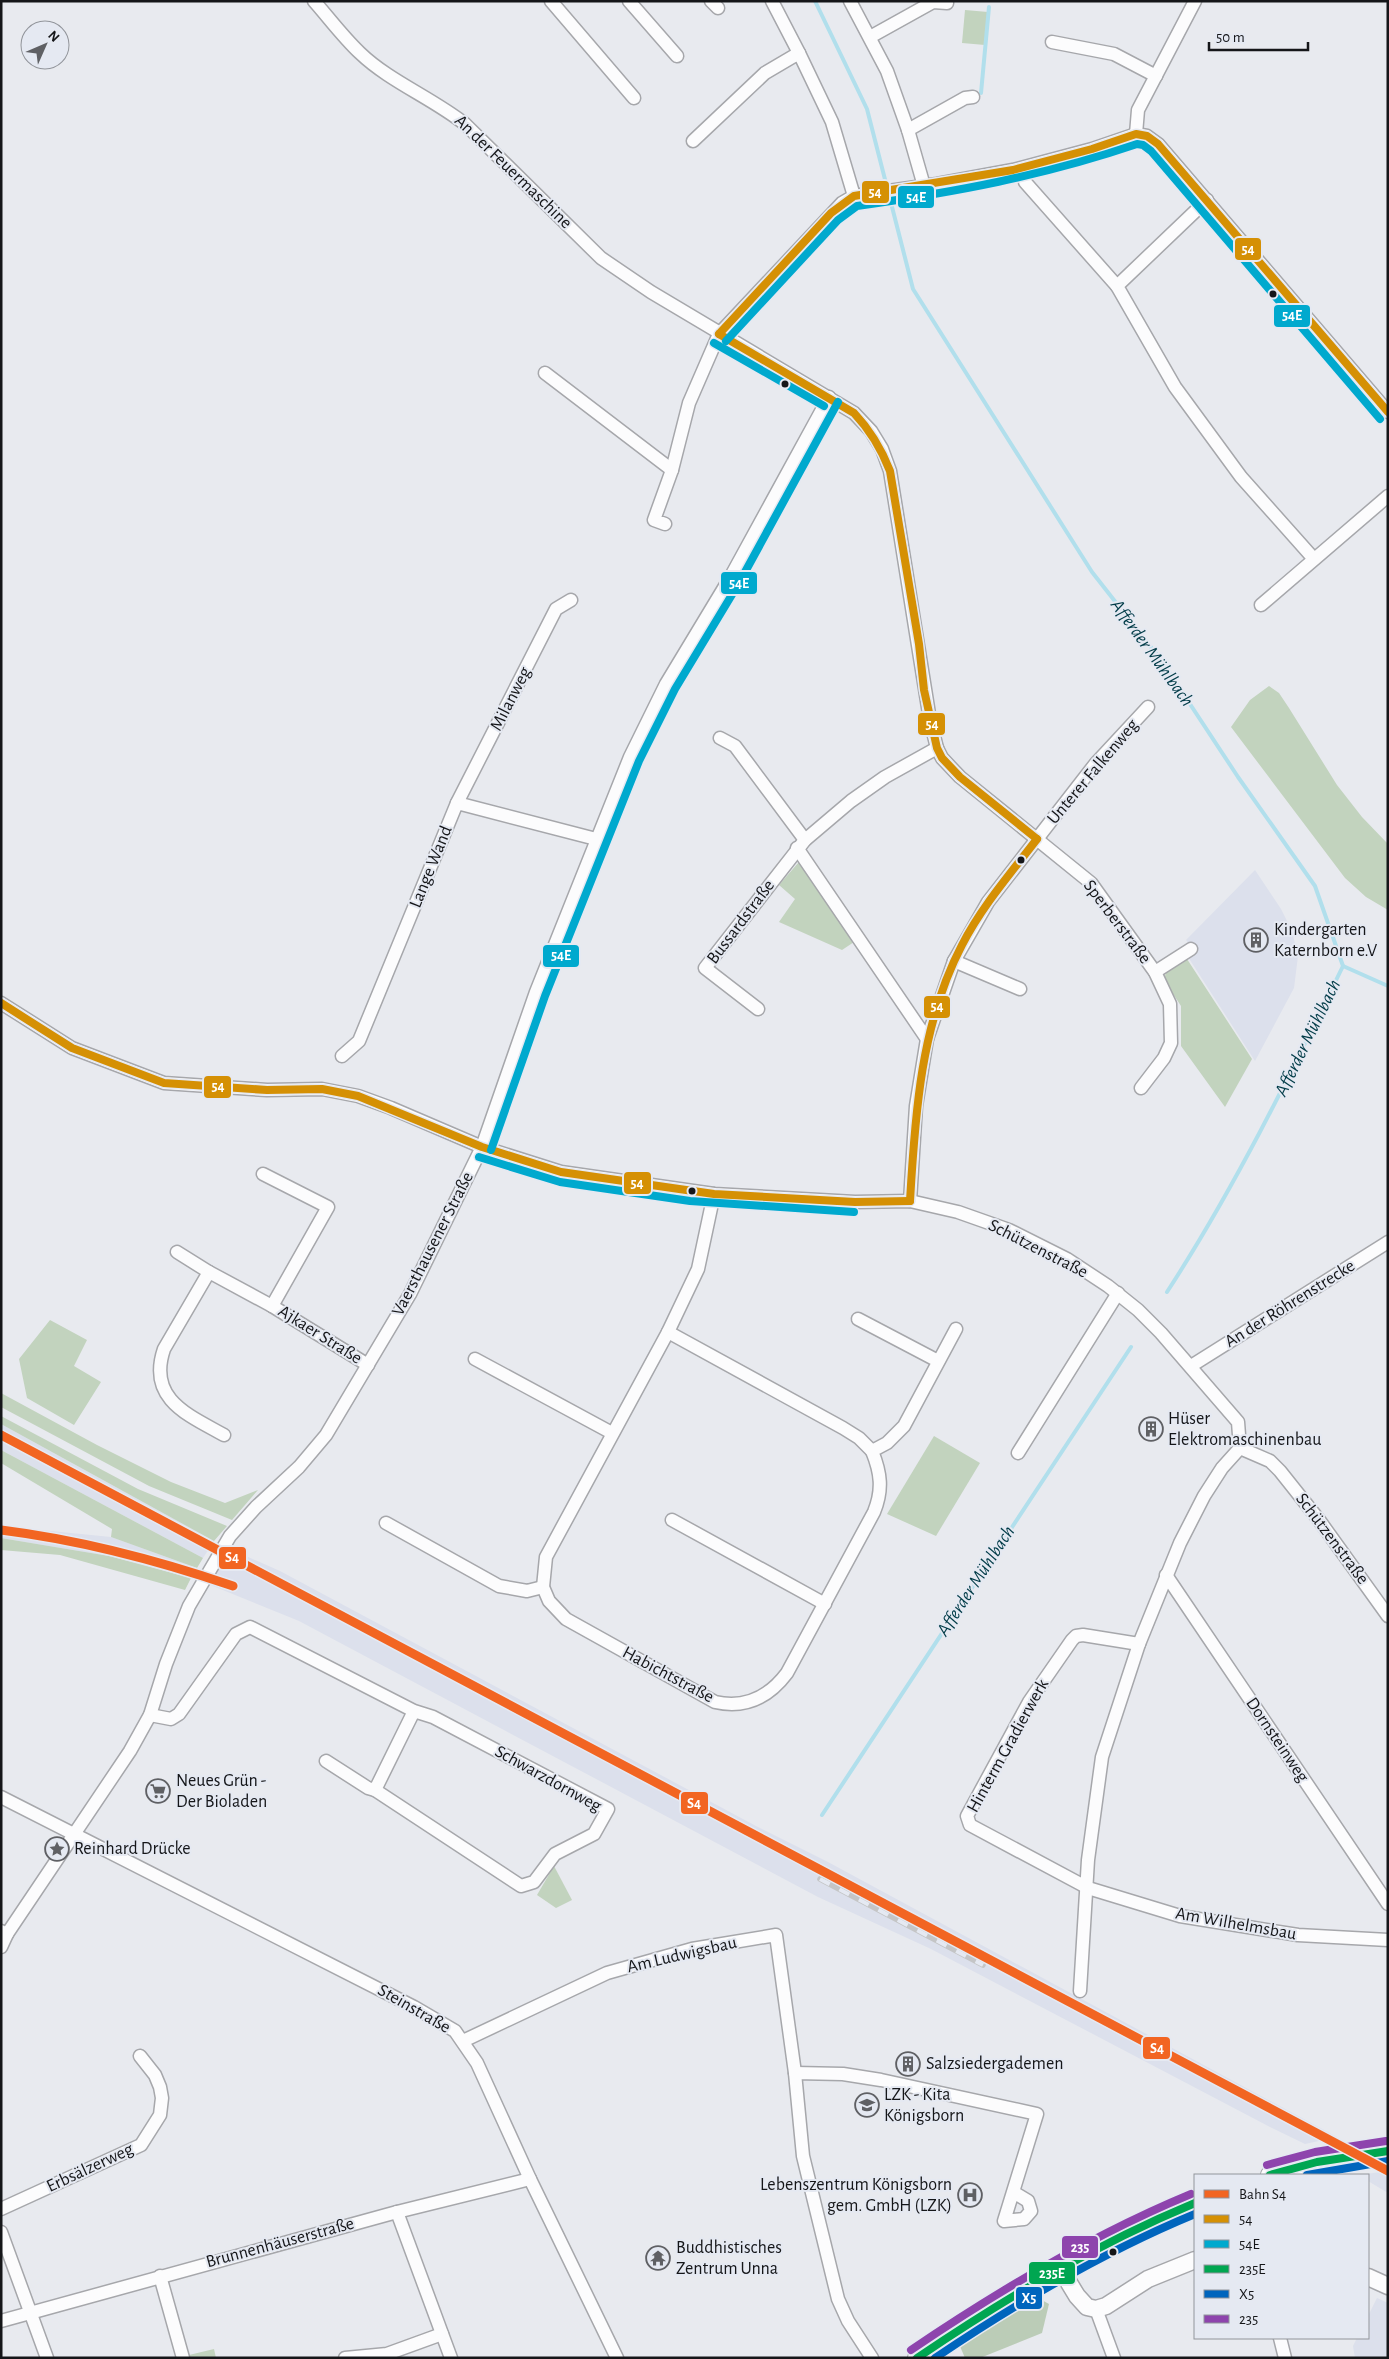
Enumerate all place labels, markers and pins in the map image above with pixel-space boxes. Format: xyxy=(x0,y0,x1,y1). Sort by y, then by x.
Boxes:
unlabelled marker xyxy=(1268,289,1278,299)
unlabelled marker xyxy=(780,379,790,389)
unlabelled marker xyxy=(1016,855,1026,865)
place label: Kindergarten Katernborn e.V xyxy=(1274,921,1378,960)
building icon: Kindergarten Katernborn e.V xyxy=(1243,927,1269,953)
unlabelled marker xyxy=(687,1186,697,1196)
place label: Hüser Elektromaschinenbau xyxy=(1168,1410,1321,1449)
building icon: Hüser Elektromaschinenbau xyxy=(1138,1416,1164,1442)
place label: Neues Grün - Der Bioladen xyxy=(176,1772,267,1811)
supermarket icon: Neues Grün - Der Bioladen xyxy=(145,1778,171,1804)
place icon: Reinhard Drücke xyxy=(44,1836,70,1862)
place label: Reinhard Drücke xyxy=(74,1840,191,1858)
building icon: Salzsiedergademen xyxy=(895,2051,921,2077)
place label: Salzsiedergademen xyxy=(926,2055,1064,2073)
place label: LZK - Kita Königsborn xyxy=(884,2086,964,2125)
school or university icon: LZK - Kita Königsborn xyxy=(854,2092,880,2118)
place label: Lebenszentrum Königsborn gem. GmbH (LZK) xyxy=(760,2176,952,2215)
hospital icon: Lebenszentrum Königsborn gem. GmbH (LZK) xyxy=(957,2182,983,2208)
place label: Buddhistisches Zentrum Unna xyxy=(676,2239,782,2278)
temple icon: Buddhistisches Zentrum Unna xyxy=(645,2245,671,2271)
unlabelled marker xyxy=(1108,2247,1118,2257)

